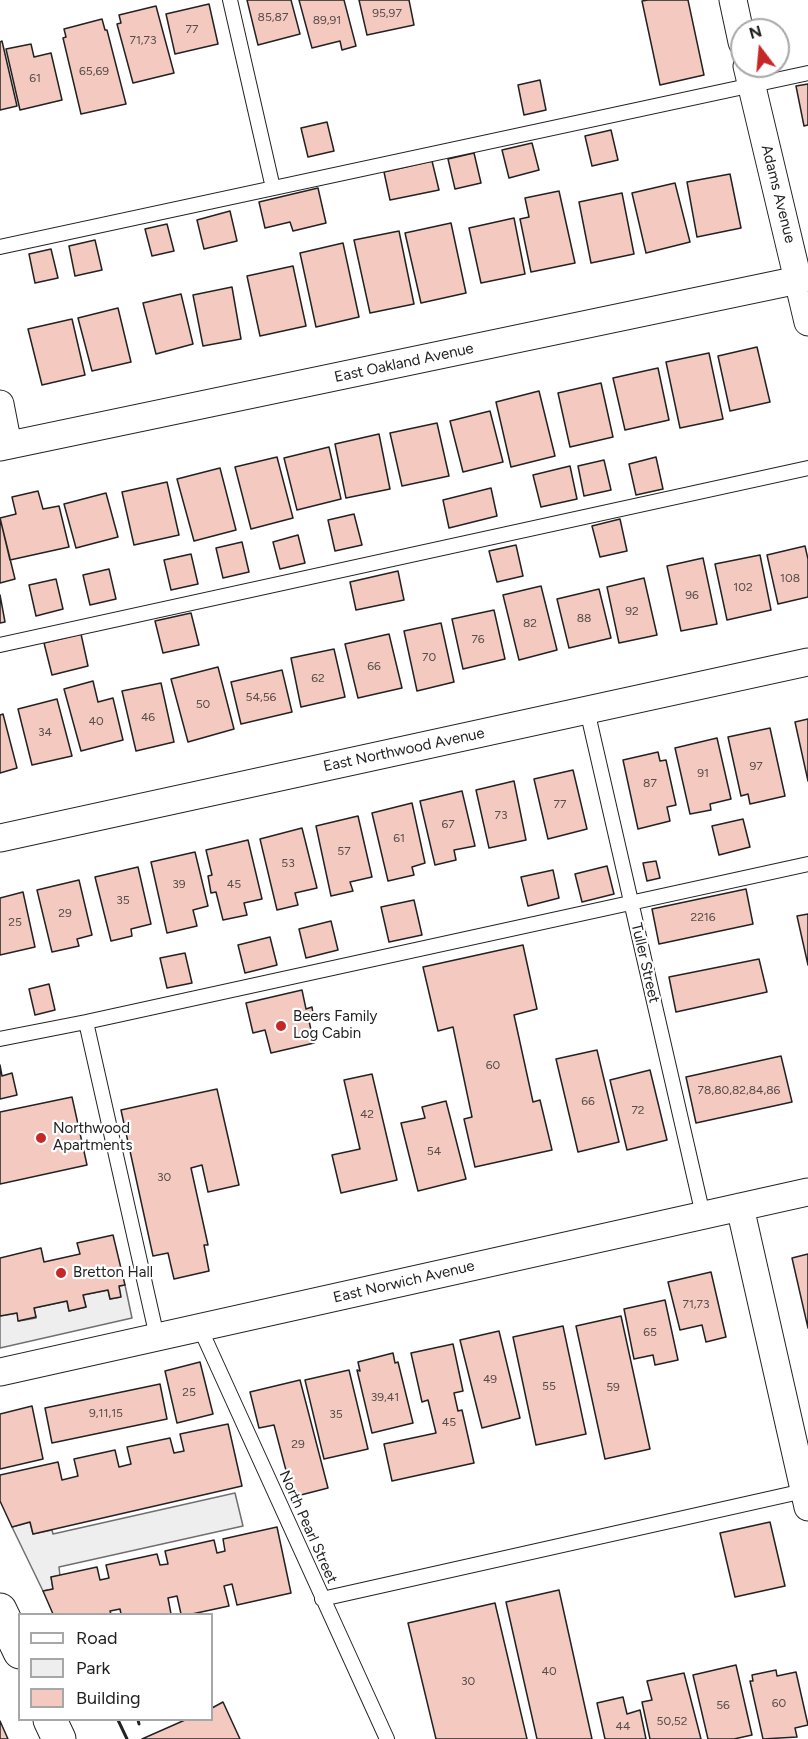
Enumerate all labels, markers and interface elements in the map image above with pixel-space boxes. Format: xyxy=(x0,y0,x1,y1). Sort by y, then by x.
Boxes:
house number: 95,97 xyxy=(372,6,402,20)
house number: 85,87 xyxy=(258,10,288,24)
house number: 89,91 xyxy=(313,13,341,27)
north arrow xyxy=(730,18,790,78)
text: N xyxy=(747,21,764,43)
house number: 77 xyxy=(186,22,198,36)
house number: 71,73 xyxy=(129,33,157,47)
house number: 65,69 xyxy=(79,64,109,78)
house number: 61 xyxy=(29,71,41,85)
street label: Adams Avenue xyxy=(757,143,799,245)
street label: East Oakland Avenue xyxy=(333,339,475,387)
house number: 108 xyxy=(780,571,800,585)
house number: 102 xyxy=(733,580,753,594)
house number: 96 xyxy=(685,588,699,602)
house number: 92 xyxy=(625,604,639,618)
house number: 88 xyxy=(577,611,591,625)
house number: 82 xyxy=(523,616,537,630)
house number: 76 xyxy=(471,632,485,646)
house number: 70 xyxy=(422,650,436,664)
house number: 66 xyxy=(367,659,381,673)
house number: 62 xyxy=(311,671,325,685)
house number: 54,56 xyxy=(246,690,276,704)
house number: 50 xyxy=(196,697,210,711)
house number: 46 xyxy=(141,710,155,724)
house number: 40 xyxy=(88,714,104,728)
street label: East Northwood Avenue xyxy=(322,724,486,776)
house number: 34 xyxy=(38,725,52,739)
house number: 97 xyxy=(749,759,763,773)
house number: 91 xyxy=(697,766,709,780)
house number: 87 xyxy=(643,776,657,790)
house number: 77 xyxy=(554,797,566,811)
house number: 73 xyxy=(495,808,507,822)
house number: 67 xyxy=(441,817,455,831)
house number: 61 xyxy=(393,831,405,845)
house number: 57 xyxy=(337,844,351,858)
house number: 53 xyxy=(281,856,295,870)
house number: 39 xyxy=(172,877,186,891)
house number: 45 xyxy=(227,877,241,891)
house number: 35 xyxy=(116,893,130,907)
house number: 29 xyxy=(58,906,72,920)
house number: 2216 xyxy=(690,910,716,924)
house number: 25 xyxy=(8,915,22,929)
street label: Tuller Street xyxy=(627,921,663,1005)
place label: Beers Family Log Cabin xyxy=(293,1008,377,1043)
marker: Beers Family Log Cabin xyxy=(274,1019,288,1033)
house number: 60 xyxy=(486,1058,500,1072)
house number: 78,80,82,84,86 xyxy=(698,1083,780,1097)
house number: 66 xyxy=(581,1094,595,1108)
house number: 72 xyxy=(631,1103,645,1117)
house number: 42 xyxy=(360,1107,374,1121)
place label: Northwood Apartments xyxy=(53,1120,132,1155)
marker: Northwood Apartments xyxy=(34,1131,48,1145)
house number: 54 xyxy=(427,1144,441,1158)
house number: 30 xyxy=(157,1170,171,1184)
street label: East Norwich Avenue xyxy=(332,1257,476,1307)
place label: Bretton Hall xyxy=(73,1264,153,1282)
marker: Bretton Hall xyxy=(54,1266,68,1280)
house number: 71,73 xyxy=(682,1297,710,1311)
house number: 65 xyxy=(643,1325,657,1339)
house number: 49 xyxy=(483,1372,497,1386)
house number: 55 xyxy=(542,1379,556,1393)
house number: 59 xyxy=(606,1380,620,1394)
house number: 25 xyxy=(182,1385,196,1399)
house number: 39,41 xyxy=(371,1390,399,1404)
house number: 9,11,15 xyxy=(89,1406,123,1420)
house number: 35 xyxy=(329,1407,343,1421)
house number: 45 xyxy=(442,1415,456,1429)
house number: 29 xyxy=(291,1437,305,1451)
street label: North Pearl Street xyxy=(275,1468,341,1586)
legend xyxy=(18,1613,213,1721)
text: Road xyxy=(76,1627,117,1649)
text: Park xyxy=(76,1657,110,1679)
house number: 40 xyxy=(541,1664,557,1678)
house number: 30 xyxy=(461,1674,475,1688)
text: Building xyxy=(76,1687,141,1709)
house number: 60 xyxy=(772,1696,786,1710)
house number: 56 xyxy=(716,1698,730,1712)
house number: 50,52 xyxy=(657,1714,687,1728)
house number: 44 xyxy=(616,1719,630,1733)

